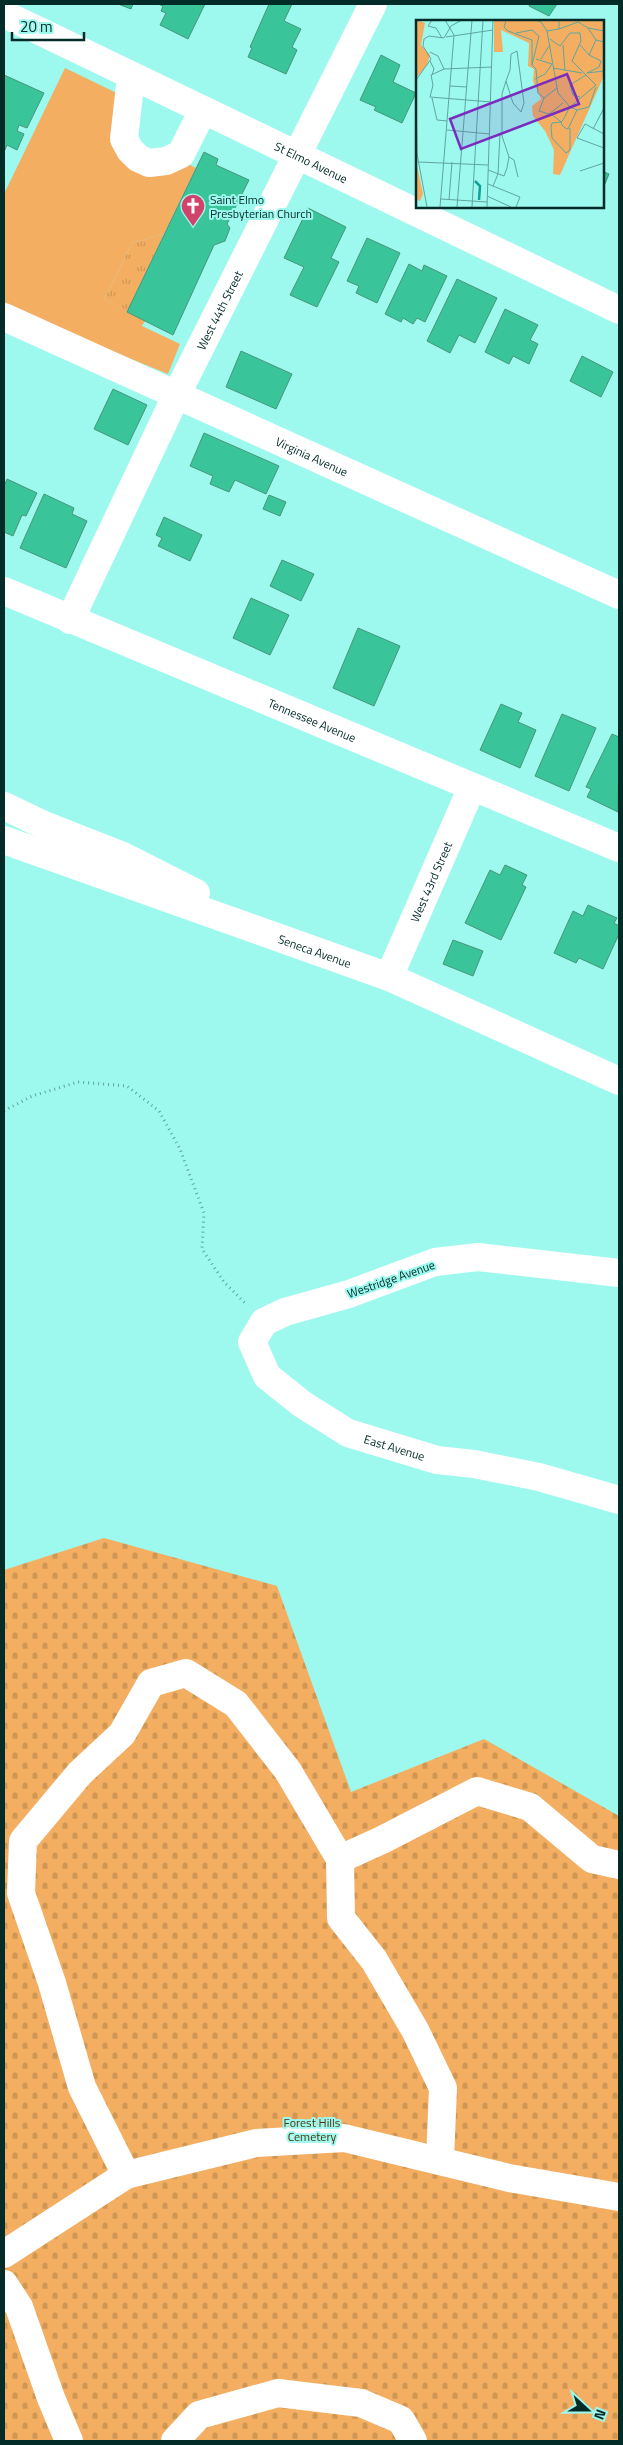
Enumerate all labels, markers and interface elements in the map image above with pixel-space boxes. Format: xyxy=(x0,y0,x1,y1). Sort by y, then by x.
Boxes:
scale bar xyxy=(12,10,85,42)
text: 20 m xyxy=(20,15,53,38)
inset map xyxy=(416,20,603,208)
street label: St Elmo Avenue xyxy=(271,136,351,188)
place label: Saint Elmo Presbyterian Church xyxy=(210,190,312,223)
church icon: Saint Elmo Presbyterian Church xyxy=(180,193,206,227)
street label: West 44th Street xyxy=(191,266,247,353)
street label: Virginia Avenue xyxy=(273,432,351,481)
street label: Tennessee Avenue xyxy=(265,693,359,747)
street label: West 43rd Street xyxy=(405,838,457,925)
street label: Seneca Avenue xyxy=(276,929,354,972)
street label: Westridge Avenue xyxy=(345,1255,437,1303)
street label: East Avenue xyxy=(362,1429,427,1465)
park label: Forest Hills Cemetery xyxy=(284,2113,341,2146)
north arrow xyxy=(563,2385,613,2435)
text: N xyxy=(589,2407,612,2423)

